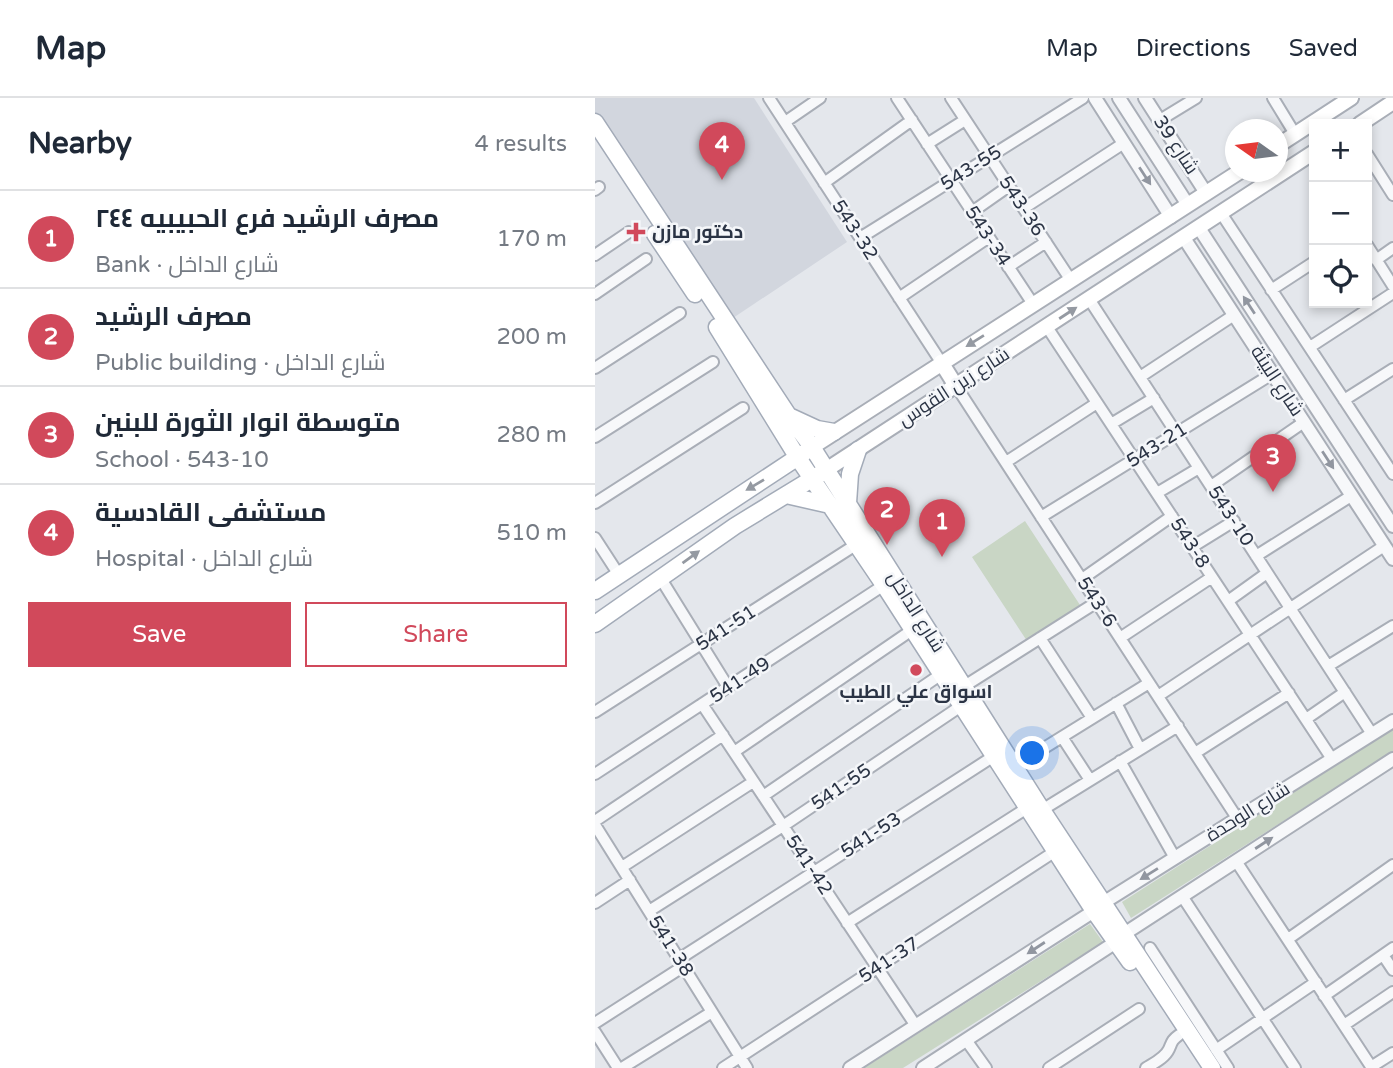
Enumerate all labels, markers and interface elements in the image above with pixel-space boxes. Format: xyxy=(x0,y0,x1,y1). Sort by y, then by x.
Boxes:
text: Map xyxy=(35,29,106,68)
text: Map xyxy=(1046,34,1098,63)
text: Directions xyxy=(1136,34,1251,63)
text: Saved xyxy=(1289,34,1358,63)
street label: شارع 39 xyxy=(1147,111,1203,180)
north arrow xyxy=(1225,119,1288,182)
map controls xyxy=(1309,119,1372,308)
button: + xyxy=(1309,119,1372,182)
pin: 4 xyxy=(699,122,745,180)
text: Nearby xyxy=(28,125,132,162)
text: 4 results xyxy=(474,130,567,158)
street label: 543-55 xyxy=(937,141,1005,195)
one-way arrow xyxy=(1138,167,1151,186)
street label: 543-36 xyxy=(994,172,1050,240)
button: − xyxy=(1309,182,1372,245)
street label: 543-32 xyxy=(827,196,883,264)
street label: 543-34 xyxy=(960,202,1016,270)
text: مصرف الرشيد فرع الحبيبيه ٢٤٤ xyxy=(95,203,439,234)
place label: دكتور مازن xyxy=(652,221,743,244)
marker: دكتور مازن xyxy=(626,222,646,242)
text: 1 xyxy=(44,225,58,253)
text: 170 m xyxy=(497,225,567,253)
button: locate xyxy=(1309,245,1372,308)
text: Bank · شارع الداخل xyxy=(95,251,279,279)
one-way arrow xyxy=(1243,295,1256,315)
text: مصرف الرشيد xyxy=(95,301,252,332)
one-way arrow xyxy=(1059,307,1078,320)
text: 2 xyxy=(44,323,58,351)
text: 200 m xyxy=(497,323,567,351)
one-way arrow xyxy=(965,334,985,347)
street label: شارع البيئة xyxy=(1244,342,1308,422)
street label: شارع زين القوس xyxy=(894,343,1015,433)
text: Public building · شارع الداخل xyxy=(95,349,386,377)
text: متوسطة انوار الثورة للبنين xyxy=(95,407,401,438)
street label: 543-21 xyxy=(1123,418,1191,472)
text: 3 xyxy=(44,421,58,449)
text: 280 m xyxy=(497,421,567,449)
pin: 3 xyxy=(1250,434,1296,492)
text: School · 543-10 xyxy=(95,446,269,474)
one-way arrow xyxy=(1322,450,1335,470)
one-way arrow xyxy=(745,478,765,491)
street label: 543-10 xyxy=(1203,482,1259,550)
pin: 2 xyxy=(864,487,910,545)
text: مستشفى القادسية xyxy=(95,497,326,528)
pin: 1 xyxy=(919,499,965,557)
street label: 543-8 xyxy=(1166,514,1214,572)
text: 4 xyxy=(44,519,58,547)
text: 510 m xyxy=(497,519,567,547)
text: Hospital · شارع الداخل xyxy=(95,545,313,573)
one-way arrow xyxy=(682,550,700,564)
street label: شارع الداخل xyxy=(881,568,949,658)
street label: 543-6 xyxy=(1073,573,1121,631)
street label: 541-51 xyxy=(692,600,760,656)
button: Save xyxy=(28,602,291,667)
button: Share xyxy=(305,602,567,667)
street label: 541-49 xyxy=(706,652,774,708)
marker: اسواق علي الطيب xyxy=(908,662,924,678)
place label: اسواق علي الطيب xyxy=(840,681,992,707)
your location xyxy=(1015,736,1049,770)
street label: 541-55 xyxy=(807,759,875,815)
street label: شارع الوحدة xyxy=(1202,778,1295,848)
street label: 541-53 xyxy=(837,807,905,863)
street label: 541-42 xyxy=(781,831,837,899)
one-way arrow xyxy=(1254,837,1273,850)
one-way arrow xyxy=(1139,868,1158,881)
street label: 541-38 xyxy=(644,912,698,980)
street label: 541-37 xyxy=(855,932,923,988)
one-way arrow xyxy=(1027,942,1046,955)

